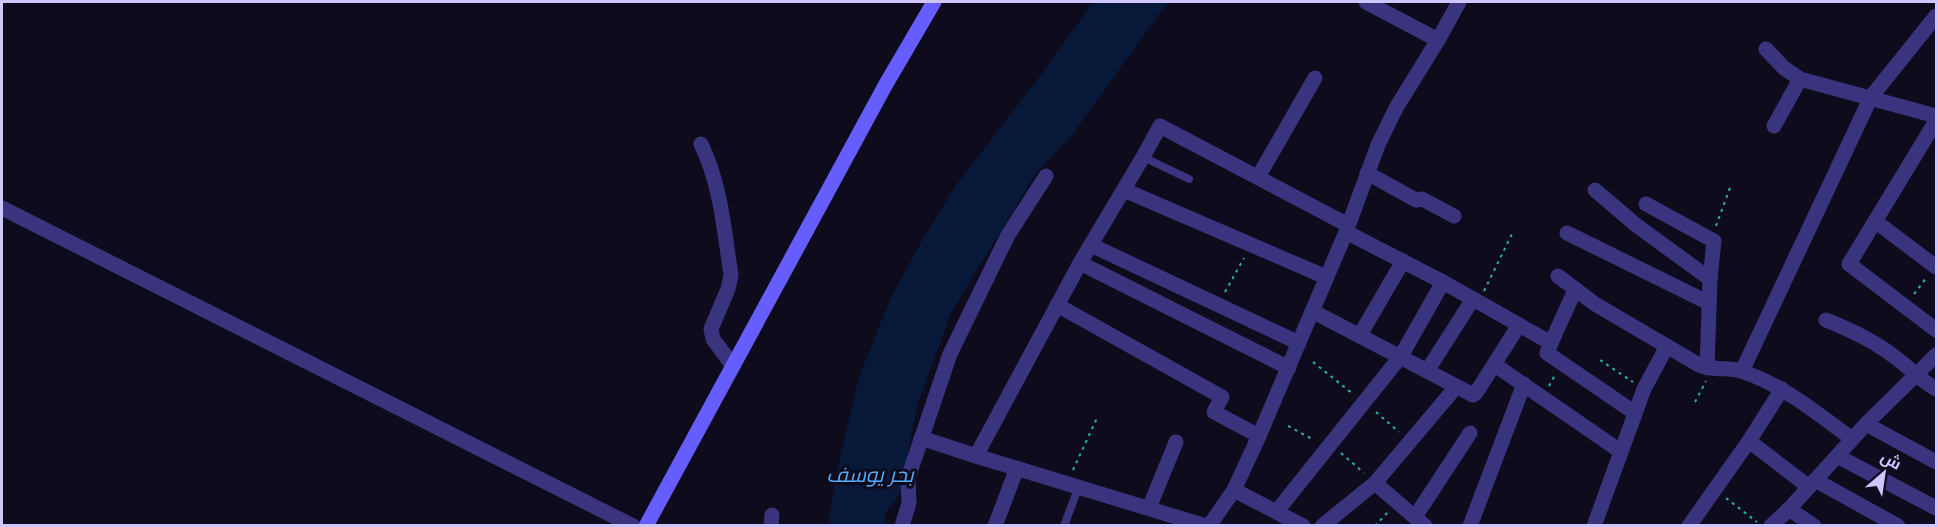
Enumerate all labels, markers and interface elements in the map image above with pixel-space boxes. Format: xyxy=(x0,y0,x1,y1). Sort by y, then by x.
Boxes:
north arrow xyxy=(1854,443,1914,503)
text: ش xyxy=(1877,447,1905,474)
water label: بحر يوسف xyxy=(826,463,915,488)

